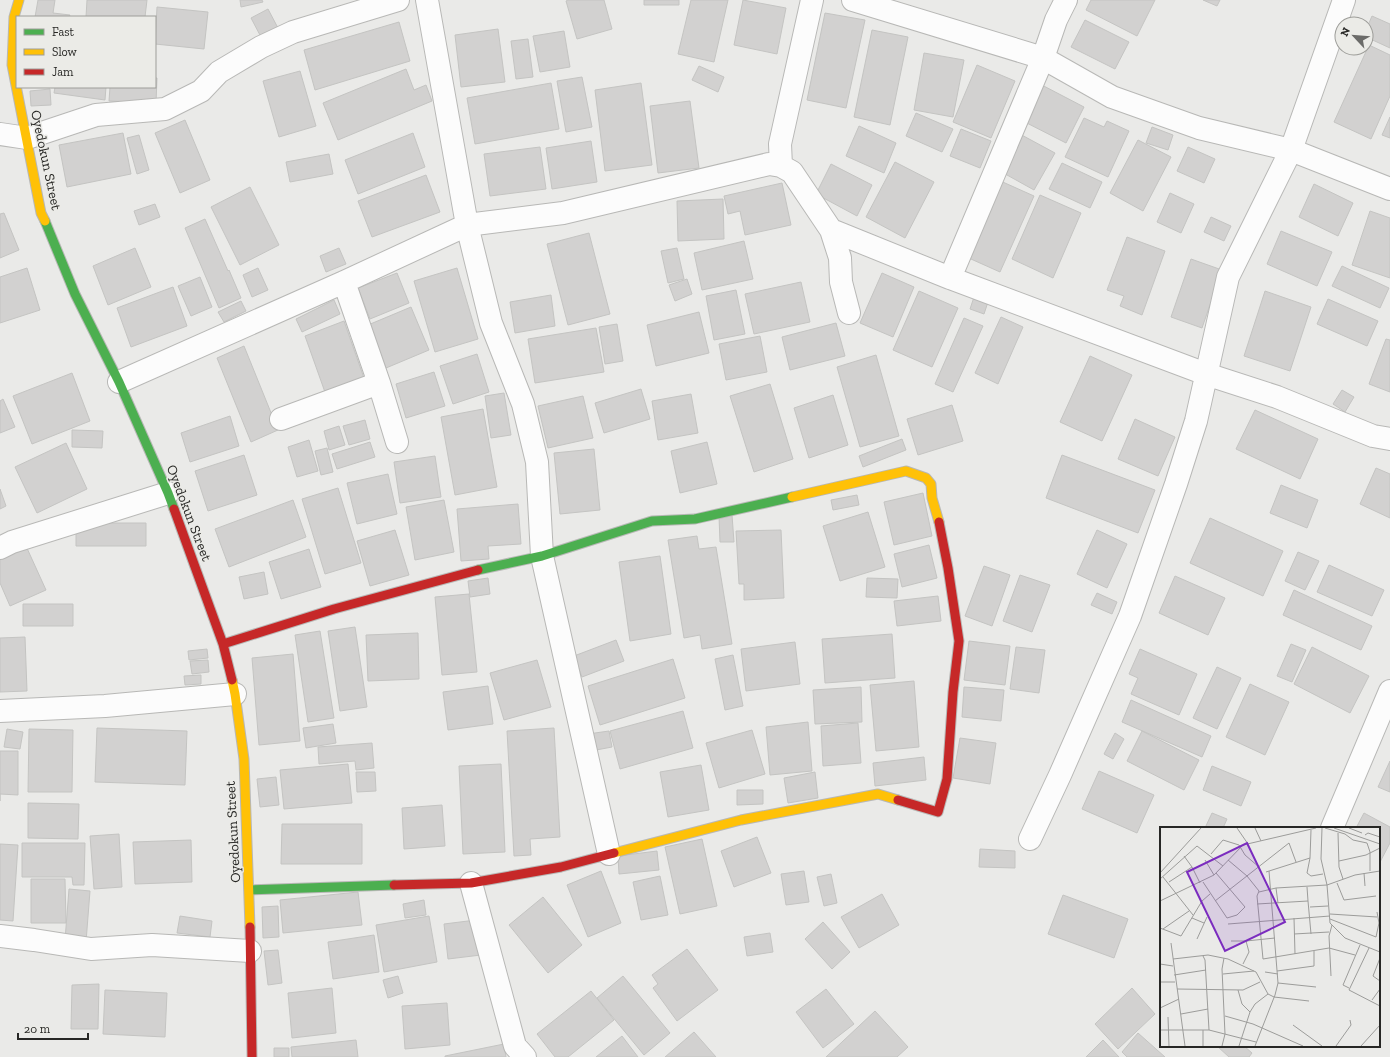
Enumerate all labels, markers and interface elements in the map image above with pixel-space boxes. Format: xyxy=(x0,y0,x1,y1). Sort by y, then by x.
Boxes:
legend xyxy=(16,16,156,88)
north arrow xyxy=(1334,16,1374,56)
text: Fast xyxy=(52,25,75,39)
text: N xyxy=(1338,25,1353,38)
text: Slow xyxy=(52,45,78,59)
text: Jam xyxy=(52,65,74,79)
street label: Oyedokun Street xyxy=(27,108,65,212)
street label: Oyedokun Street xyxy=(163,462,215,564)
street label: Oyedokun Street xyxy=(222,780,244,883)
inset map xyxy=(1160,827,1380,1047)
scale bar xyxy=(18,1015,88,1041)
text: 20 m xyxy=(24,1022,51,1036)

